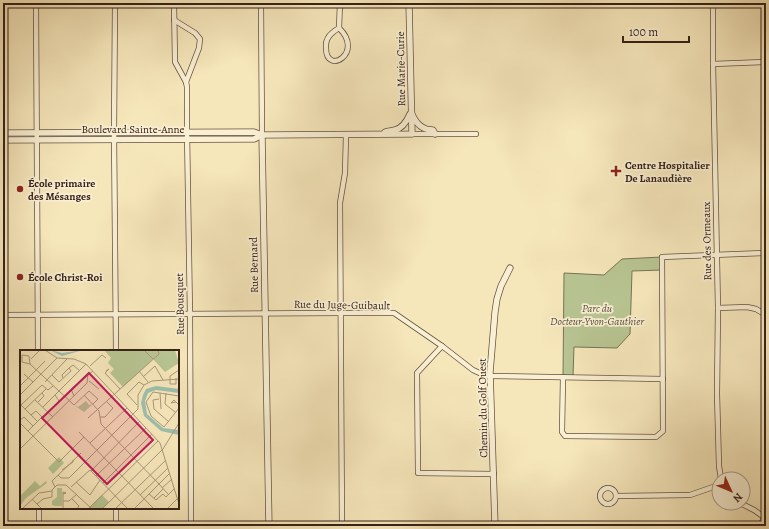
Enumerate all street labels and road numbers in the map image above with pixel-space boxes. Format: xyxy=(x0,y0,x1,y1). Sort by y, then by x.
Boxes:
street label: Rue Marie-Curie xyxy=(393,31,409,107)
street label: Boulevard Sainte-Anne xyxy=(82,122,184,137)
street label: Rue des Ormeaux xyxy=(699,201,715,281)
street label: Rue Bernard xyxy=(246,237,262,293)
street label: Rue Bousquet xyxy=(172,273,188,335)
street label: Rue du Juge-Guibault xyxy=(294,297,391,313)
street label: Chemin du Golf Ouest xyxy=(475,358,491,458)

